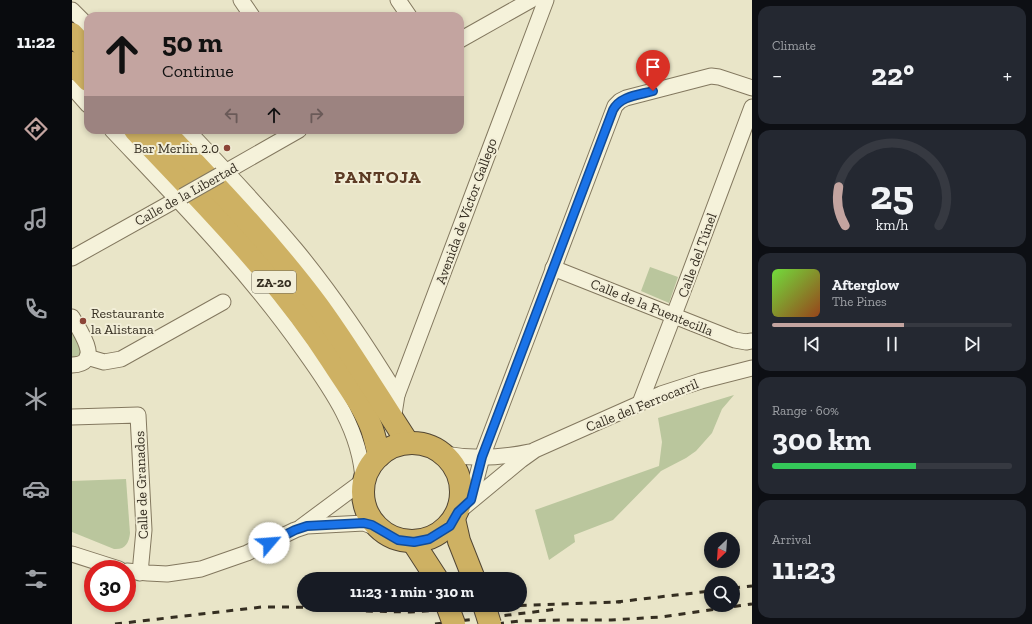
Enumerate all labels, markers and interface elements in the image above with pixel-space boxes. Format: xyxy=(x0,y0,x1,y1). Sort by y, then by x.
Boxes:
text: 50 m xyxy=(162,26,223,59)
icon: ahead xyxy=(96,28,148,80)
text: 11:22 xyxy=(17,31,55,53)
text: Climate xyxy=(772,38,816,53)
pin xyxy=(636,50,670,91)
icon: arrive xyxy=(642,56,664,78)
text: 22° xyxy=(871,57,914,93)
text: Continue xyxy=(162,60,234,82)
text: − xyxy=(772,62,782,89)
text: + xyxy=(1003,62,1012,89)
icon: left xyxy=(221,104,243,126)
icon: ahead xyxy=(263,104,285,126)
icon: right xyxy=(305,104,327,126)
icon: directions xyxy=(22,115,50,143)
street label: Avenida de Víctor Gallego xyxy=(432,136,501,287)
place label: Bar Merlin 2.0 xyxy=(134,140,219,157)
marker: Bar Merlin 2.0 xyxy=(222,143,232,153)
street label: Calle de la Libertad xyxy=(132,159,241,230)
district label: PANTOJA xyxy=(334,166,422,188)
text: 25 xyxy=(870,170,914,220)
icon: music xyxy=(22,205,50,233)
street label: Calle del Túnel xyxy=(674,210,721,300)
text: km/h xyxy=(876,217,908,234)
road number: ZA-20 xyxy=(252,271,296,293)
street label: Calle de la Fuentecilla xyxy=(588,275,716,340)
text: Afterglow xyxy=(832,276,899,294)
text: The Pines xyxy=(832,294,887,309)
icon: phone xyxy=(22,295,50,323)
place label: Restaurante la Alistana xyxy=(91,305,165,338)
marker: Restaurante la Alistana xyxy=(78,316,88,326)
icon: previous xyxy=(801,333,823,355)
icon: pause xyxy=(881,333,903,355)
icon: next xyxy=(961,333,983,355)
street label: Calle del Ferrocarril xyxy=(583,375,701,436)
icon: climate xyxy=(22,385,50,413)
text: Range · 60% xyxy=(772,403,839,418)
text: 300 km xyxy=(772,422,871,458)
street label: Calle de Granados xyxy=(131,430,152,540)
icon: car xyxy=(22,475,50,503)
position arrow xyxy=(248,522,290,564)
north arrow xyxy=(704,532,740,568)
map controls xyxy=(704,532,740,612)
text: Arrival xyxy=(772,532,811,547)
text: 11:23 xyxy=(772,551,836,587)
speed limit sign: 30 xyxy=(84,560,136,612)
icon: filters xyxy=(22,565,50,593)
button: search xyxy=(704,576,740,612)
text: 11:23 · 1 min · 310 m xyxy=(350,583,474,601)

